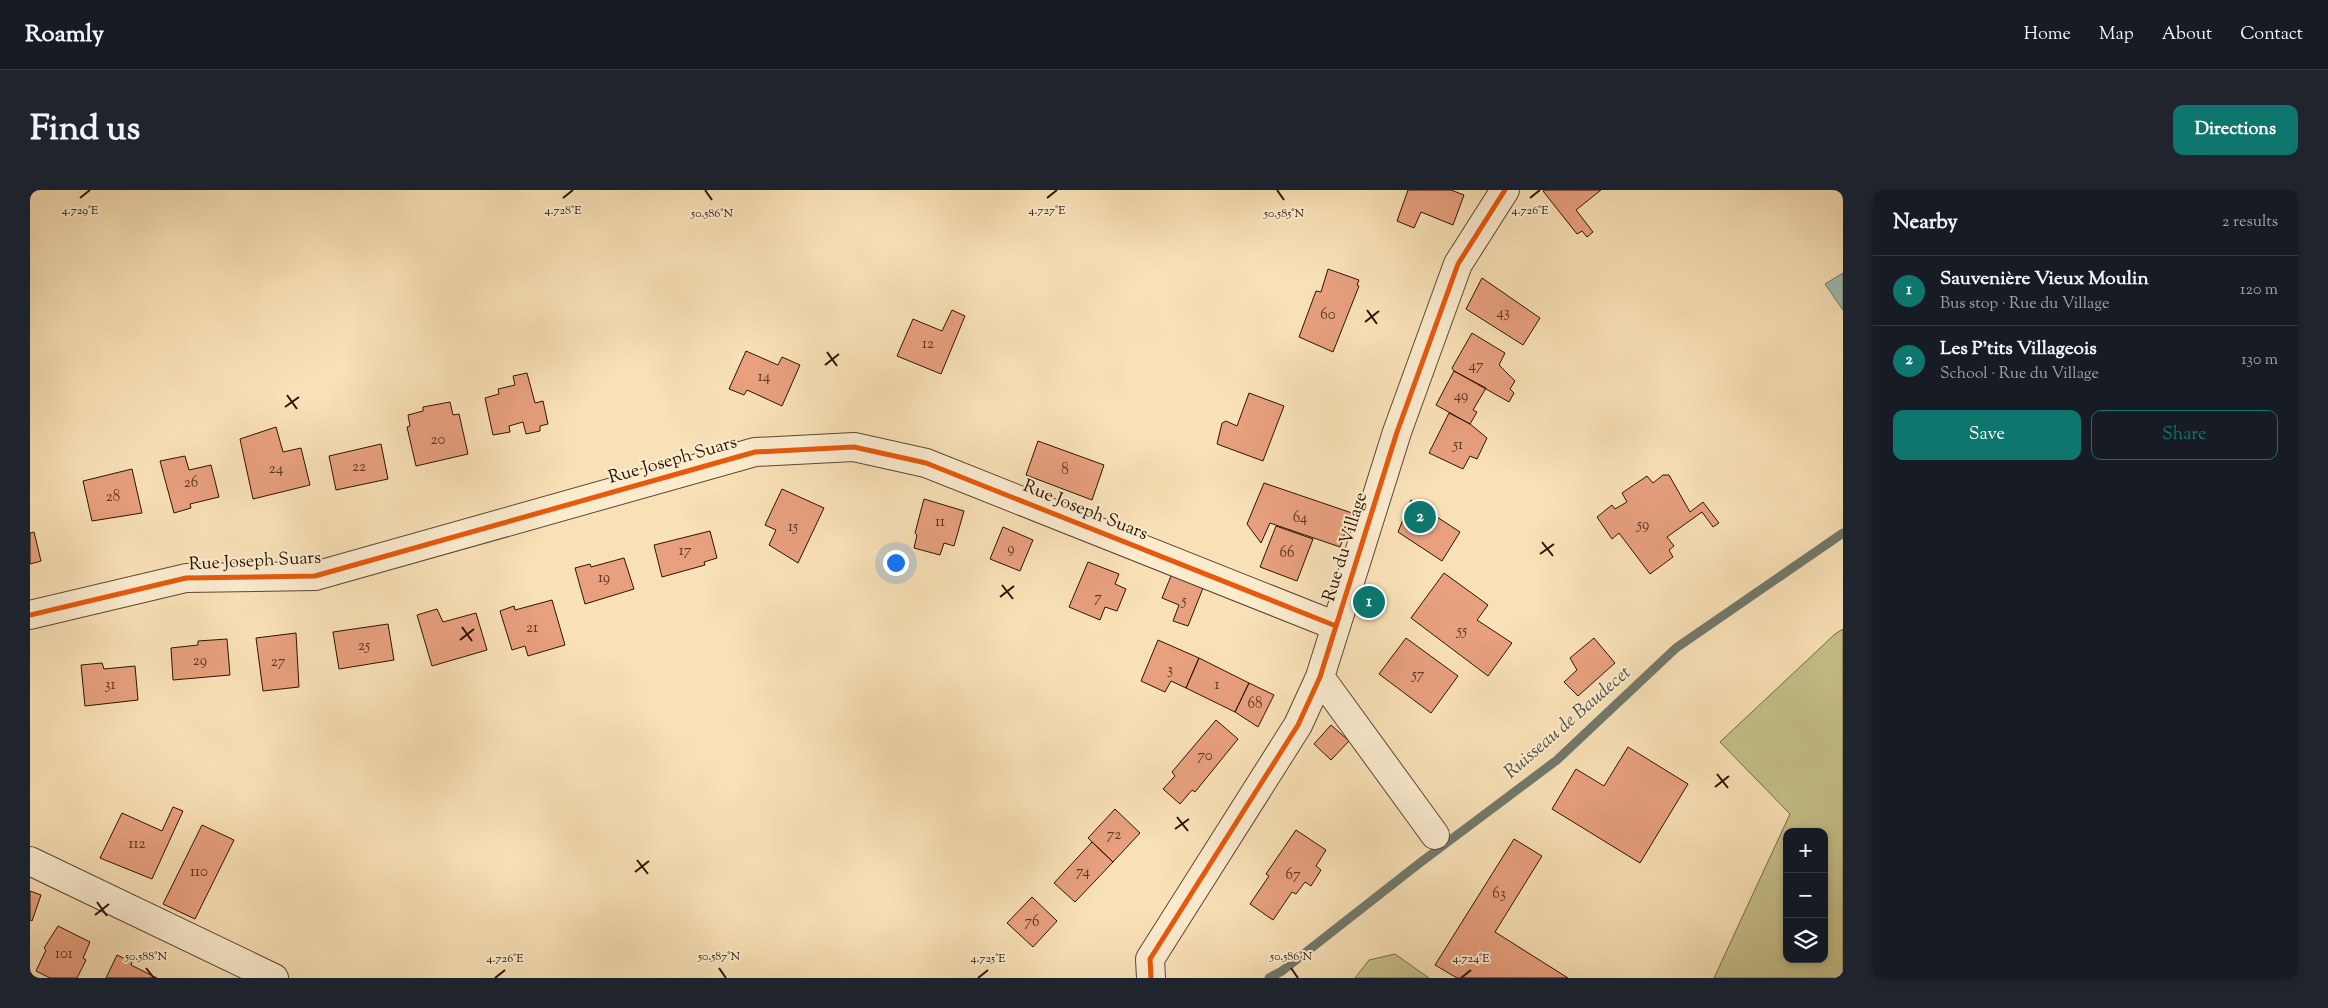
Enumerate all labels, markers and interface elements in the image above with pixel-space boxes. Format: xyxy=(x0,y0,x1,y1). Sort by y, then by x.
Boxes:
text: Roamly xyxy=(25,18,104,52)
text: Home xyxy=(2024,22,2071,48)
text: Map xyxy=(2099,22,2134,48)
text: About xyxy=(2162,22,2212,48)
text: Contact xyxy=(2240,22,2303,48)
text: Find us xyxy=(30,105,140,156)
button: Directions xyxy=(2173,105,2298,155)
text: 4.729°E xyxy=(62,202,99,220)
text: 4.728°E xyxy=(545,202,582,220)
text: 4.727°E xyxy=(1029,202,1066,220)
text: 4.726°E xyxy=(1512,202,1549,220)
text: 50.586°N xyxy=(690,205,733,223)
text: 50.585°N xyxy=(1263,205,1304,223)
text: Nearby xyxy=(1893,208,1958,238)
text: 2 results xyxy=(2222,211,2278,234)
text: Sauvenière Vieux Moulin xyxy=(1940,266,2149,293)
text: 1 xyxy=(1906,279,1912,302)
text: 120 m xyxy=(2240,279,2278,302)
text: Bus stop · Rue du Village xyxy=(1940,293,2109,316)
house number: 43 xyxy=(1496,303,1510,324)
house number: 60 xyxy=(1320,305,1336,326)
house number: 12 xyxy=(922,334,934,355)
text: Les P'tits Villageois xyxy=(1940,336,2097,363)
text: 2 xyxy=(1905,349,1913,372)
text: 130 m xyxy=(2241,349,2278,372)
house number: 47 xyxy=(1468,356,1484,377)
text: School · Rue du Village xyxy=(1940,363,2099,386)
house number: 14 xyxy=(758,367,771,388)
house number: 49 xyxy=(1454,386,1468,407)
button: Save xyxy=(1893,410,2081,460)
button: Share xyxy=(2091,410,2278,460)
house number: 20 xyxy=(431,430,446,451)
street label: Rue Joseph Suars xyxy=(606,430,740,492)
house number: 51 xyxy=(1452,435,1463,456)
house number: 22 xyxy=(352,457,366,478)
house number: 24 xyxy=(269,459,284,480)
house number: 8 xyxy=(1061,460,1069,481)
house number: 26 xyxy=(184,473,198,494)
street label: Rue Joseph Suars xyxy=(1019,474,1151,548)
house number: 28 xyxy=(106,487,120,508)
street label: Rue du Village xyxy=(1317,489,1375,605)
pin: 2 xyxy=(1404,498,1436,536)
house number: 64 xyxy=(1293,508,1308,529)
house number: 11 xyxy=(935,512,945,533)
house number: 59 xyxy=(1636,515,1649,536)
house number: 15 xyxy=(788,517,798,538)
house number: 9 xyxy=(1007,539,1015,560)
house number: 17 xyxy=(679,541,692,562)
house number: 66 xyxy=(1280,543,1294,564)
street label: Rue Joseph Suars xyxy=(188,546,322,578)
your location xyxy=(883,550,909,576)
house number: 19 xyxy=(598,568,610,589)
pin: 1 xyxy=(1353,583,1385,621)
house number: 7 xyxy=(1094,588,1102,609)
house number: 5 xyxy=(1180,591,1187,612)
house number: 21 xyxy=(526,618,538,639)
house number: 55 xyxy=(1456,621,1467,642)
house number: 25 xyxy=(358,636,370,657)
house number: 29 xyxy=(193,651,207,672)
house number: 27 xyxy=(271,652,286,673)
house number: 3 xyxy=(1167,660,1173,681)
water label: Ruisseau de Baudecet xyxy=(1499,660,1638,786)
house number: 57 xyxy=(1411,665,1425,686)
house number: 31 xyxy=(104,675,116,696)
house number: 1 xyxy=(1214,675,1220,696)
house number: 68 xyxy=(1248,694,1262,715)
house number: 70 xyxy=(1197,746,1213,767)
house number: 72 xyxy=(1107,825,1121,846)
map controls xyxy=(1783,828,1828,963)
button: + xyxy=(1783,828,1828,873)
house number: 112 xyxy=(128,834,146,855)
house number: 110 xyxy=(190,862,208,883)
house number: 74 xyxy=(1076,862,1090,883)
house number: 67 xyxy=(1286,865,1301,886)
button: − xyxy=(1783,873,1828,918)
house number: 63 xyxy=(1492,884,1506,905)
house number: 76 xyxy=(1025,912,1039,933)
button: layers xyxy=(1783,918,1828,963)
house number: 101 xyxy=(55,944,73,965)
text: 50.588°N xyxy=(124,948,167,966)
text: 50.587°N xyxy=(697,948,740,966)
text: 50.586°N xyxy=(1269,948,1312,966)
text: 4.726°E xyxy=(487,950,524,968)
text: 4.725°E xyxy=(970,950,1006,968)
text: 4.724°E xyxy=(1453,950,1490,968)

